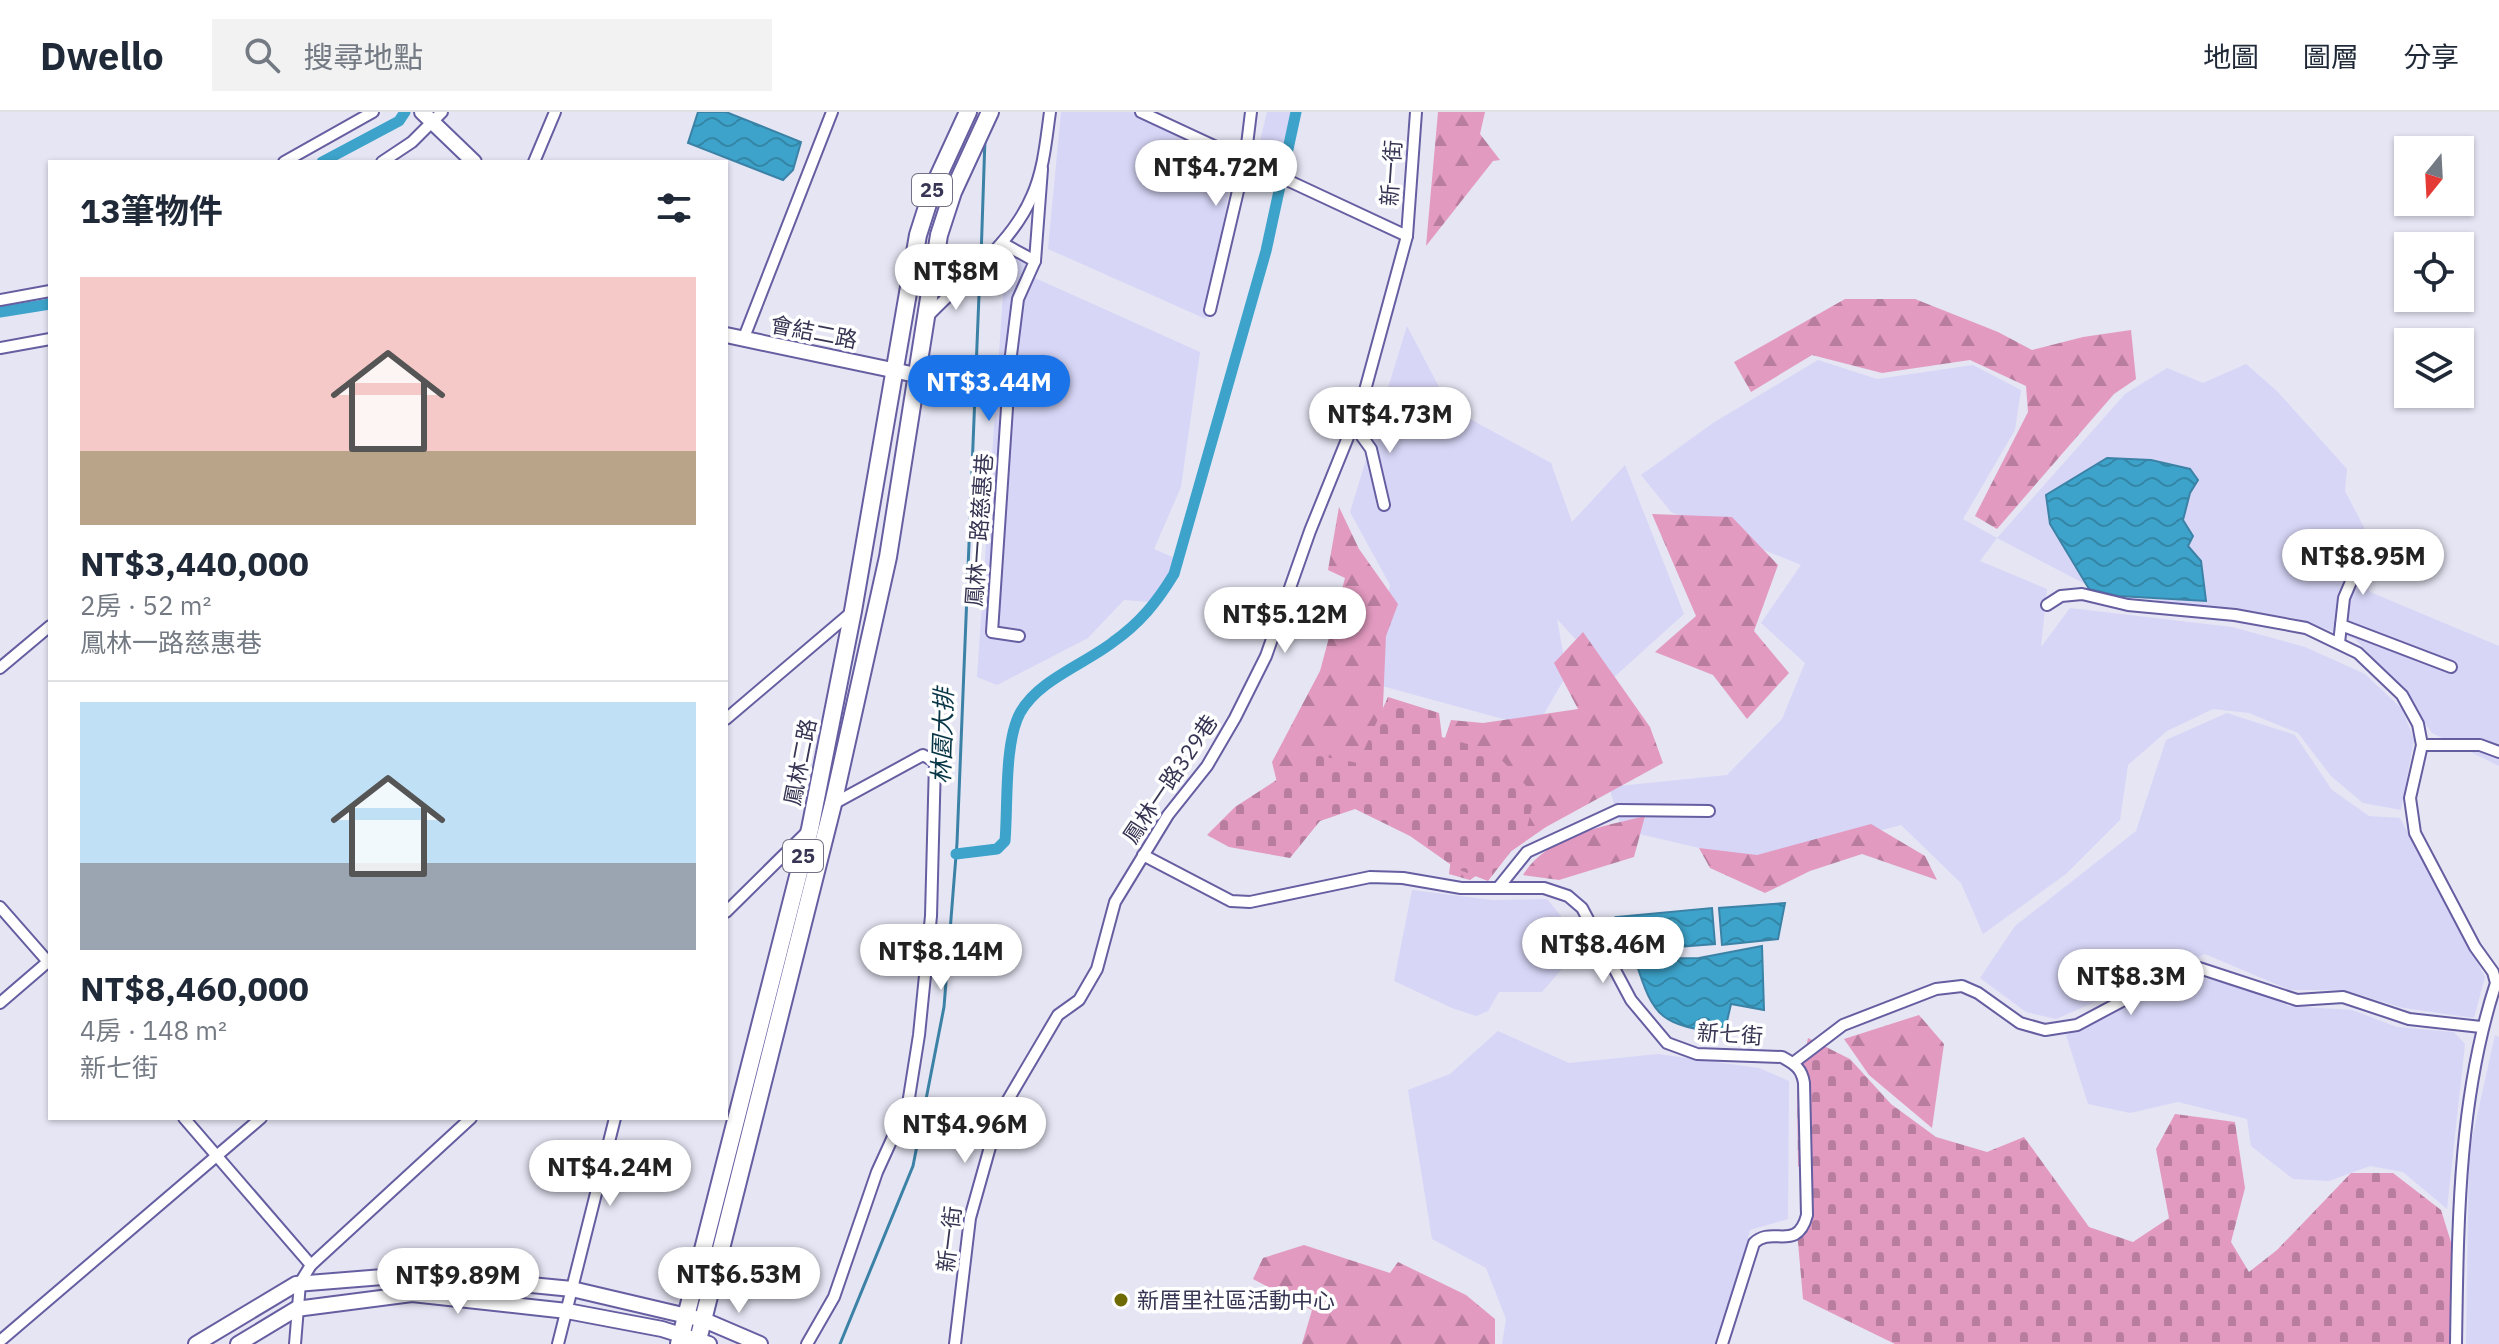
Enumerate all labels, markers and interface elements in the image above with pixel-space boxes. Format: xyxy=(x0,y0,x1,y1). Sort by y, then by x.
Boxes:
search box xyxy=(212,19,772,91)
text: Dwello xyxy=(40,31,164,80)
icon: search xyxy=(240,33,284,77)
text: 搜尋地點 xyxy=(304,37,424,76)
text: 地圖 xyxy=(2203,38,2259,75)
text: 圖層 xyxy=(2303,38,2359,75)
text: 分享 xyxy=(2403,38,2459,75)
north arrow xyxy=(2394,136,2474,216)
map controls xyxy=(2394,136,2474,408)
street label: 新一街 xyxy=(1374,139,1407,207)
pin: NT$4.72M xyxy=(1133,140,1299,208)
text: NT$4.72M xyxy=(1153,149,1279,183)
road number: 25 xyxy=(912,174,952,206)
icon: filters xyxy=(652,186,696,230)
text: 13筆物件 xyxy=(80,188,223,232)
button: locate xyxy=(2394,232,2474,312)
pin: NT$8M xyxy=(900,244,1012,312)
text: NT$8M xyxy=(913,253,999,287)
street label: 會結二路 xyxy=(768,309,860,354)
button: layers xyxy=(2394,328,2474,408)
icon: home xyxy=(316,329,460,473)
pin: NT$3.44M xyxy=(906,355,1072,423)
text: NT$3.44M xyxy=(926,364,1052,398)
pin: NT$4.73M xyxy=(1307,387,1473,455)
text: NT$4.73M xyxy=(1327,396,1453,430)
street label: 鳳林一路慈惠巷 xyxy=(959,452,998,608)
pin: NT$8.95M xyxy=(2280,529,2446,597)
text: NT$8.95M xyxy=(2300,538,2426,572)
text: NT$3,440,000 xyxy=(80,541,309,585)
pin: NT$5.12M xyxy=(1202,587,1368,655)
text: 2房 · 52 m² xyxy=(80,588,211,622)
text: NT$5.12M xyxy=(1222,596,1348,630)
text: 鳳林一路慈惠巷 xyxy=(80,625,262,659)
water label: 林園大排 xyxy=(924,684,960,784)
street label: 鳳林一路329巷 xyxy=(1116,709,1223,849)
street label: 鳳林二路 xyxy=(777,716,822,808)
icon: home xyxy=(316,754,460,898)
road number: 25 xyxy=(783,840,823,872)
pin: NT$8.46M xyxy=(1520,917,1686,985)
pin: NT$8.14M xyxy=(858,924,1024,992)
text: NT$8.46M xyxy=(1540,926,1666,960)
text: NT$8.14M xyxy=(878,933,1004,967)
pin: NT$8.3M xyxy=(2057,949,2205,1017)
text: NT$8.3M xyxy=(2076,958,2186,992)
text: NT$8,460,000 xyxy=(80,966,309,1010)
text: 4房 · 148 m² xyxy=(80,1013,227,1047)
street label: 新七街 xyxy=(1696,1017,1764,1050)
text: 新七街 xyxy=(80,1050,158,1084)
pin: NT$4.96M xyxy=(882,1097,1048,1165)
text: NT$4.96M xyxy=(902,1106,1028,1140)
pin: NT$4.24M xyxy=(527,1140,693,1208)
text: NT$4.24M xyxy=(547,1149,673,1183)
street label: 新一街 xyxy=(930,1204,967,1273)
pin: NT$6.53M xyxy=(656,1247,822,1315)
pin: NT$9.89M xyxy=(375,1248,541,1316)
text: NT$6.53M xyxy=(676,1256,802,1290)
text: NT$9.89M xyxy=(395,1257,521,1291)
place label: 新厝里社區活動中心 xyxy=(1137,1285,1335,1314)
marker: 新厝里社區活動中心 xyxy=(1112,1291,1130,1309)

